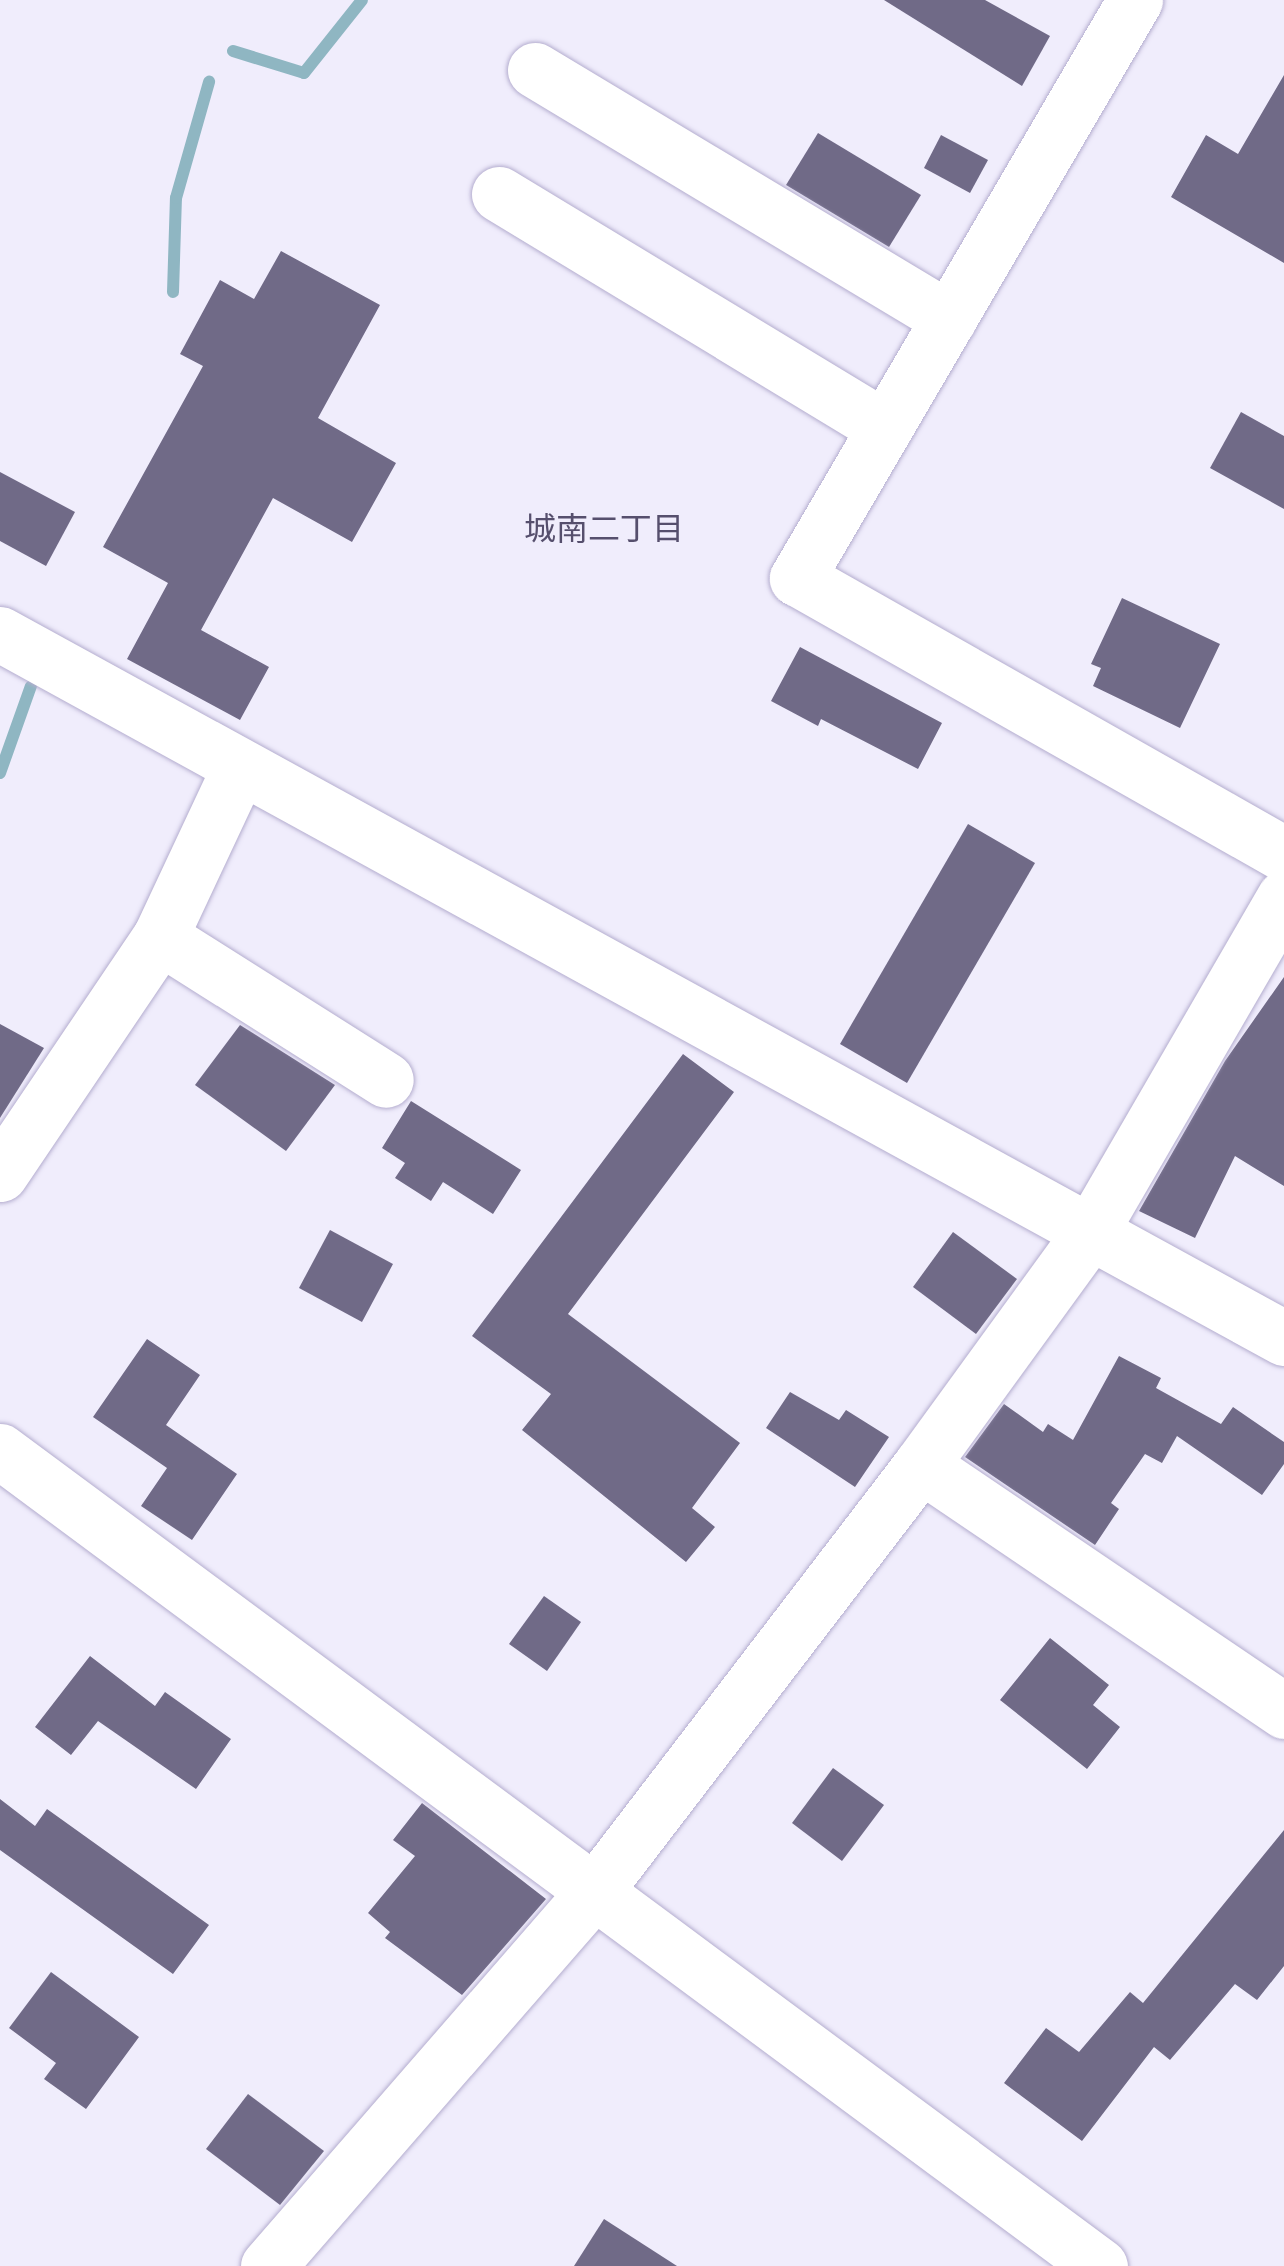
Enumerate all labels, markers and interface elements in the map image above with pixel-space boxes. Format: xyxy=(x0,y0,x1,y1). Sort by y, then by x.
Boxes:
district label: 城南二丁目 xyxy=(524,509,684,547)

